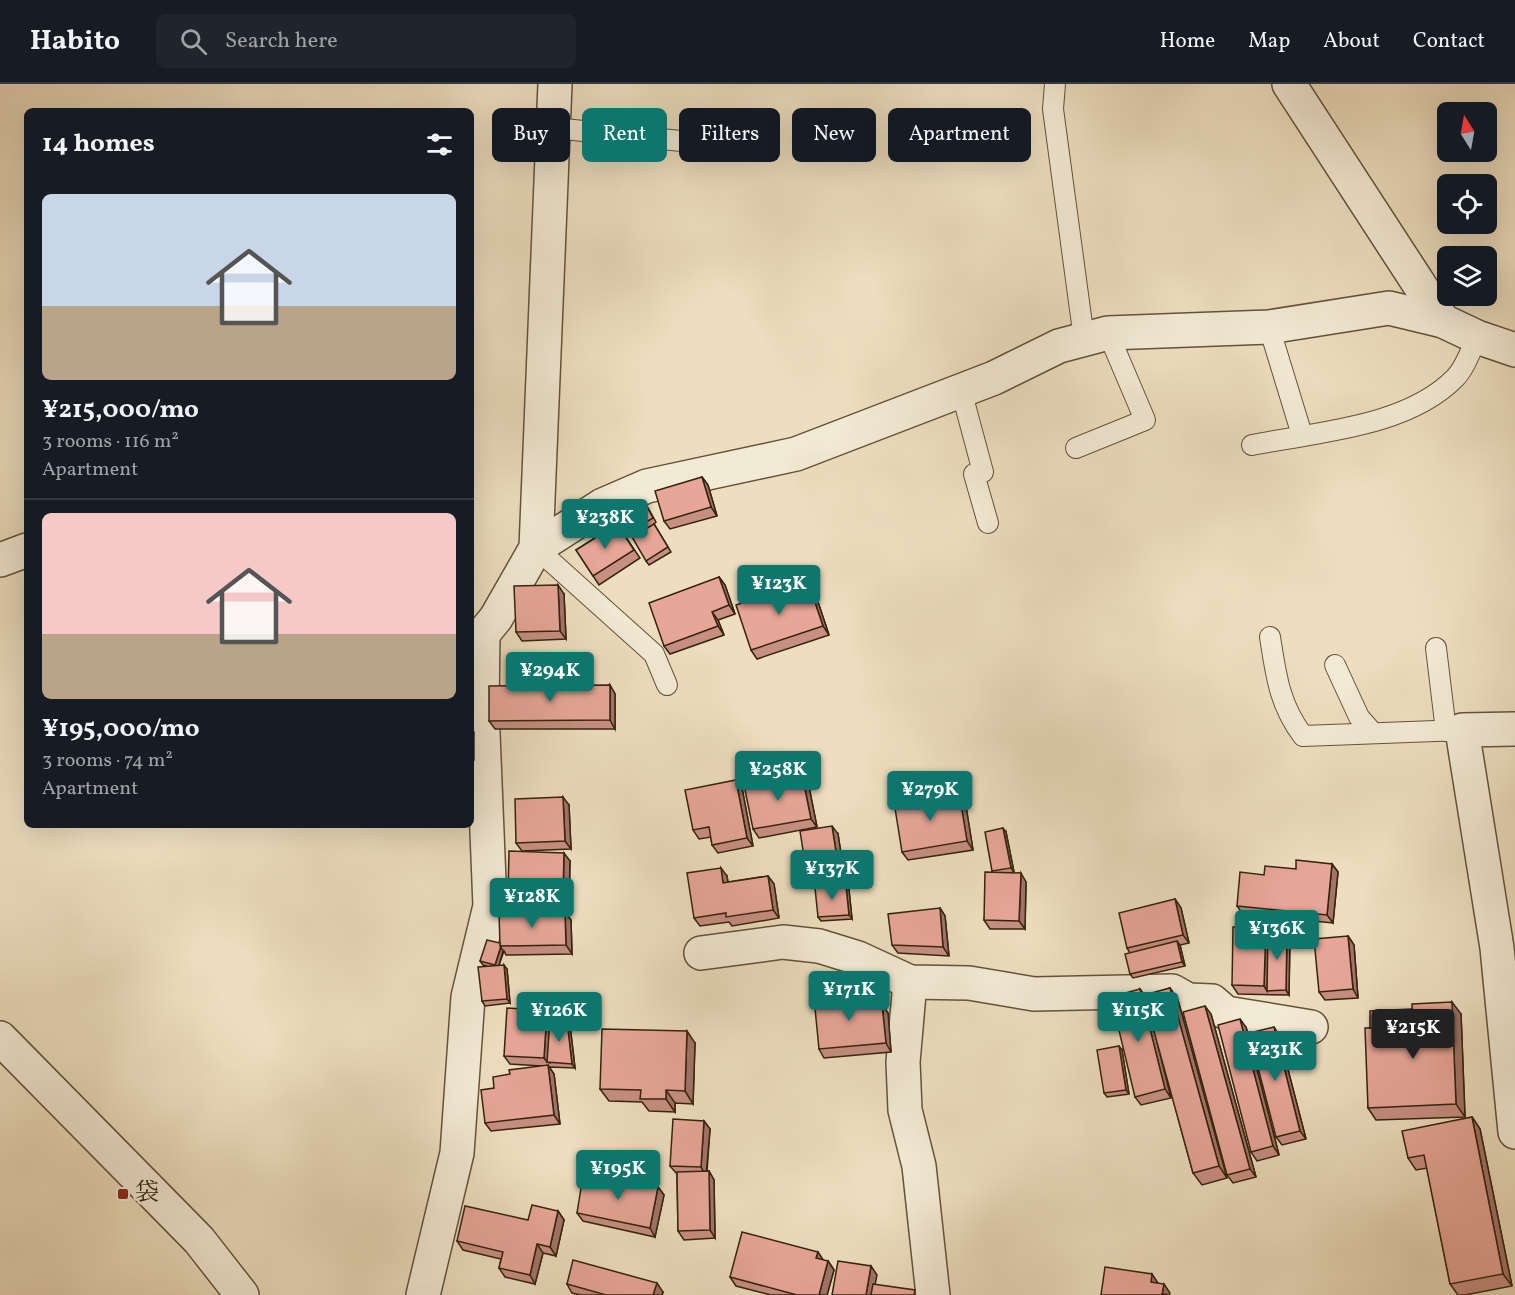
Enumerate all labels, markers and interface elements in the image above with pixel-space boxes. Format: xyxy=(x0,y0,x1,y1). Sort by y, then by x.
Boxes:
search box xyxy=(156,14,576,68)
text: Habito xyxy=(30,22,120,61)
icon: search xyxy=(177,25,210,58)
text: Search here xyxy=(225,26,338,57)
text: Home xyxy=(1160,27,1215,56)
text: Map xyxy=(1248,27,1290,56)
text: About xyxy=(1323,27,1380,56)
text: Contact xyxy=(1413,27,1485,56)
north arrow xyxy=(1437,102,1497,162)
map controls xyxy=(1437,102,1497,306)
chip: Buy xyxy=(492,108,570,162)
chip: Rent xyxy=(582,108,667,162)
chip: Filters xyxy=(679,108,780,162)
chip: New xyxy=(792,108,876,162)
chip: Apartment xyxy=(888,108,1031,162)
text: 14 homes xyxy=(42,126,155,162)
icon: filters xyxy=(423,128,456,161)
button: locate xyxy=(1437,174,1497,234)
icon: home xyxy=(195,233,303,341)
button: layers xyxy=(1437,246,1497,306)
text: ¥215,000/mo xyxy=(42,392,199,428)
text: 3 rooms · 116 m² xyxy=(42,428,179,456)
text: Apartment xyxy=(42,456,138,484)
pin: ¥238K xyxy=(563,499,647,550)
text: ¥238K xyxy=(576,504,634,532)
icon: home xyxy=(195,552,303,660)
pin: ¥123K xyxy=(737,565,821,616)
text: ¥123K xyxy=(751,570,807,598)
pin: ¥294K xyxy=(508,652,592,703)
text: ¥294K xyxy=(520,657,580,685)
text: ¥195,000/mo xyxy=(42,711,200,747)
text: 3 rooms · 74 m² xyxy=(42,747,173,775)
pin: ¥258K xyxy=(736,751,820,802)
text: ¥258K xyxy=(749,756,807,784)
pin: ¥279K xyxy=(888,771,972,822)
text: Apartment xyxy=(42,775,138,803)
text: ¥279K xyxy=(901,776,959,804)
pin: ¥137K xyxy=(790,850,874,901)
text: ¥137K xyxy=(805,855,859,883)
pin: ¥128K xyxy=(490,878,574,929)
text: ¥128K xyxy=(504,883,560,911)
pin: ¥136K xyxy=(1235,910,1319,961)
text: ¥136K xyxy=(1249,915,1305,943)
pin: ¥171K xyxy=(807,971,891,1022)
text: ¥171K xyxy=(823,976,875,1004)
pin: ¥126K xyxy=(517,992,601,1043)
pin: ¥115K xyxy=(1096,992,1180,1043)
text: ¥126K xyxy=(531,997,587,1025)
text: ¥115K xyxy=(1112,997,1164,1025)
pin: ¥215K xyxy=(1371,1009,1455,1060)
text: ¥215K xyxy=(1385,1014,1441,1042)
pin: ¥231K xyxy=(1233,1031,1317,1082)
text: ¥231K xyxy=(1247,1036,1303,1064)
pin: ¥195K xyxy=(576,1150,660,1201)
text: ¥195K xyxy=(590,1155,646,1183)
place label: 袋 xyxy=(135,1177,159,1211)
marker: 袋 xyxy=(116,1187,130,1201)

